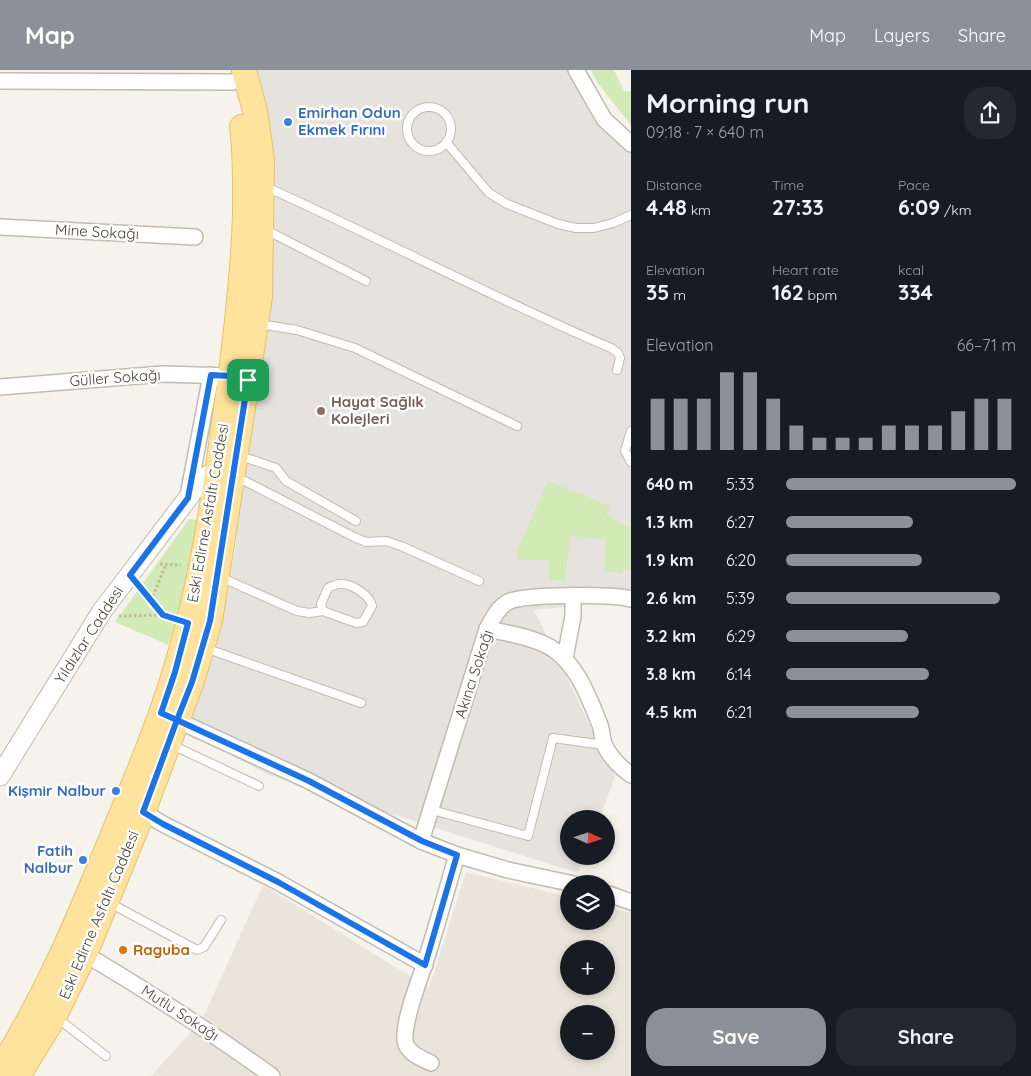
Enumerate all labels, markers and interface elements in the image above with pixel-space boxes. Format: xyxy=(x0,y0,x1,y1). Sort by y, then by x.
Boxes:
text: Map xyxy=(25,20,75,50)
text: Map xyxy=(809,24,846,47)
text: Layers xyxy=(874,24,930,47)
text: Share xyxy=(958,24,1006,47)
text: Morning run xyxy=(646,85,810,120)
button: share xyxy=(964,87,1016,139)
place label: Emirhan Odun Ekmek Fırını xyxy=(298,103,401,139)
marker: Emirhan Odun Ekmek Fırını xyxy=(282,116,294,128)
text: 09:18 · 7 × 640 m xyxy=(646,122,764,142)
text: Distance xyxy=(646,176,702,194)
text: Time xyxy=(772,176,804,194)
text: Pace xyxy=(898,176,930,194)
text: 4.48 xyxy=(646,194,687,220)
text: 27:33 xyxy=(772,194,824,220)
text: 6:09 xyxy=(898,194,940,220)
text: km xyxy=(687,201,711,219)
text: /km xyxy=(940,201,972,219)
street label: Mine Sokağı xyxy=(55,220,139,243)
text: Elevation xyxy=(646,261,705,279)
text: Heart rate xyxy=(772,261,839,279)
text: kcal xyxy=(898,261,924,279)
text: 35 xyxy=(646,279,669,305)
text: 162 xyxy=(772,279,804,305)
text: 334 xyxy=(898,279,933,305)
text: m xyxy=(669,286,686,304)
text: bpm xyxy=(804,286,837,304)
text: Elevation xyxy=(646,335,713,355)
text: 66–71 m xyxy=(957,335,1016,355)
pin xyxy=(227,359,269,401)
street label: Güller Sokağı xyxy=(69,365,161,390)
icon: arrive xyxy=(234,366,262,394)
place label: Hayat Sağlık Kolejleri xyxy=(331,392,424,428)
marker: Hayat Sağlık Kolejleri xyxy=(315,405,327,417)
street label: Eski Edirne Asfaltı Caddesi xyxy=(182,422,233,604)
text: 640 m xyxy=(646,474,693,494)
text: 5:33 xyxy=(726,474,754,494)
text: 1.3 km xyxy=(646,512,693,532)
text: 6:27 xyxy=(726,512,754,532)
text: 1.9 km xyxy=(646,550,694,570)
text: 6:20 xyxy=(726,550,756,570)
street label: Yıldızlar Caddesi xyxy=(50,582,127,687)
text: 2.6 km xyxy=(646,588,696,608)
text: 5:39 xyxy=(726,588,755,608)
text: 3.2 km xyxy=(646,626,696,646)
text: 6:29 xyxy=(726,626,755,646)
street label: Akıncı Sokağı xyxy=(450,627,497,720)
text: 3.8 km xyxy=(646,664,696,684)
text: 6:14 xyxy=(726,664,752,684)
text: 4.5 km xyxy=(646,702,697,722)
text: 6:21 xyxy=(726,702,752,722)
place label: Kişmir Nalbur xyxy=(8,781,106,800)
marker: Kişmir Nalbur xyxy=(110,785,122,797)
north arrow xyxy=(560,810,615,865)
map controls xyxy=(560,810,615,1060)
street label: Eski Edirne Asfaltı Caddesi xyxy=(54,828,143,1002)
place label: Fatih Nalbur xyxy=(24,841,73,877)
marker: Fatih Nalbur xyxy=(77,854,89,866)
button: layers xyxy=(560,875,615,930)
place label: Raguba xyxy=(133,940,190,959)
button: + xyxy=(560,940,615,995)
marker: Raguba xyxy=(117,944,129,956)
street label: Mutlu Sokağı xyxy=(138,980,223,1045)
button: − xyxy=(560,1005,615,1060)
button: Save xyxy=(646,1008,826,1066)
button: Share xyxy=(836,1008,1016,1066)

